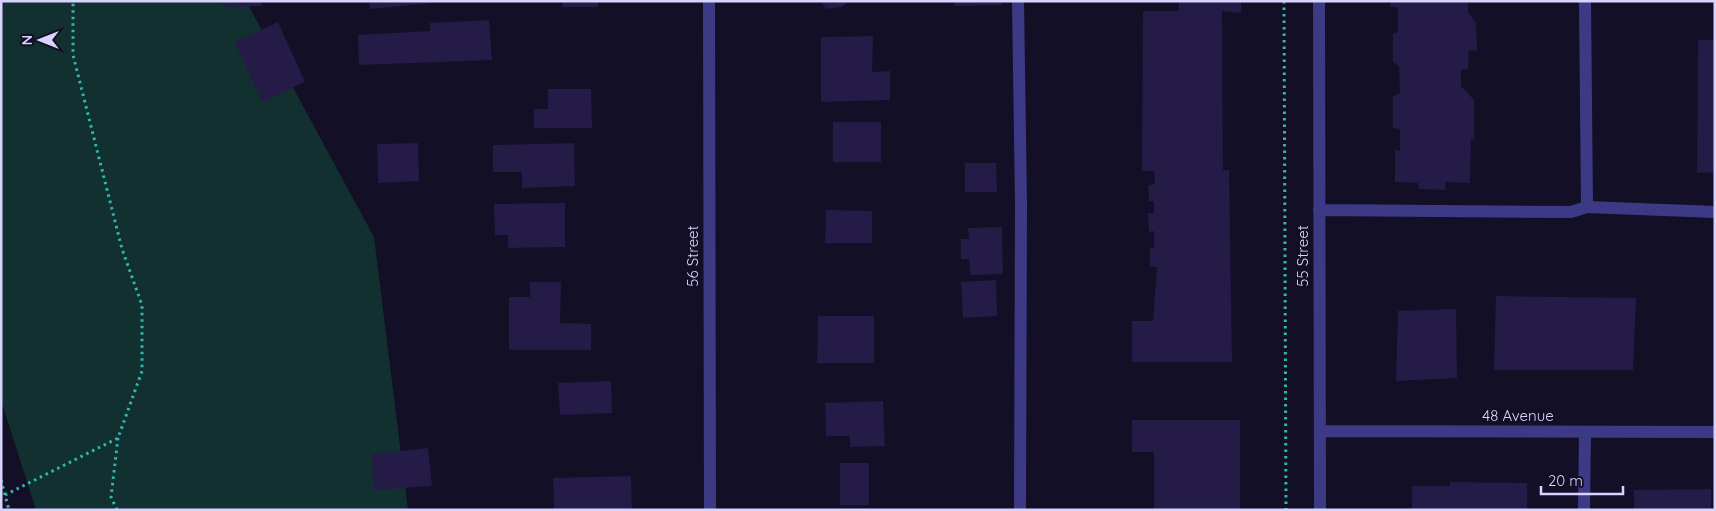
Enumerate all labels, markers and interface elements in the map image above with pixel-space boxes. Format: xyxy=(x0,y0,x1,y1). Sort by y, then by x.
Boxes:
north arrow xyxy=(15,15,65,65)
text: N xyxy=(18,35,36,45)
street label: 56 Street xyxy=(683,225,702,287)
street label: 55 Street xyxy=(1293,225,1312,287)
street label: 48 Avenue xyxy=(1482,406,1554,425)
scale bar xyxy=(1541,464,1624,496)
text: 20 m xyxy=(1548,471,1583,490)

